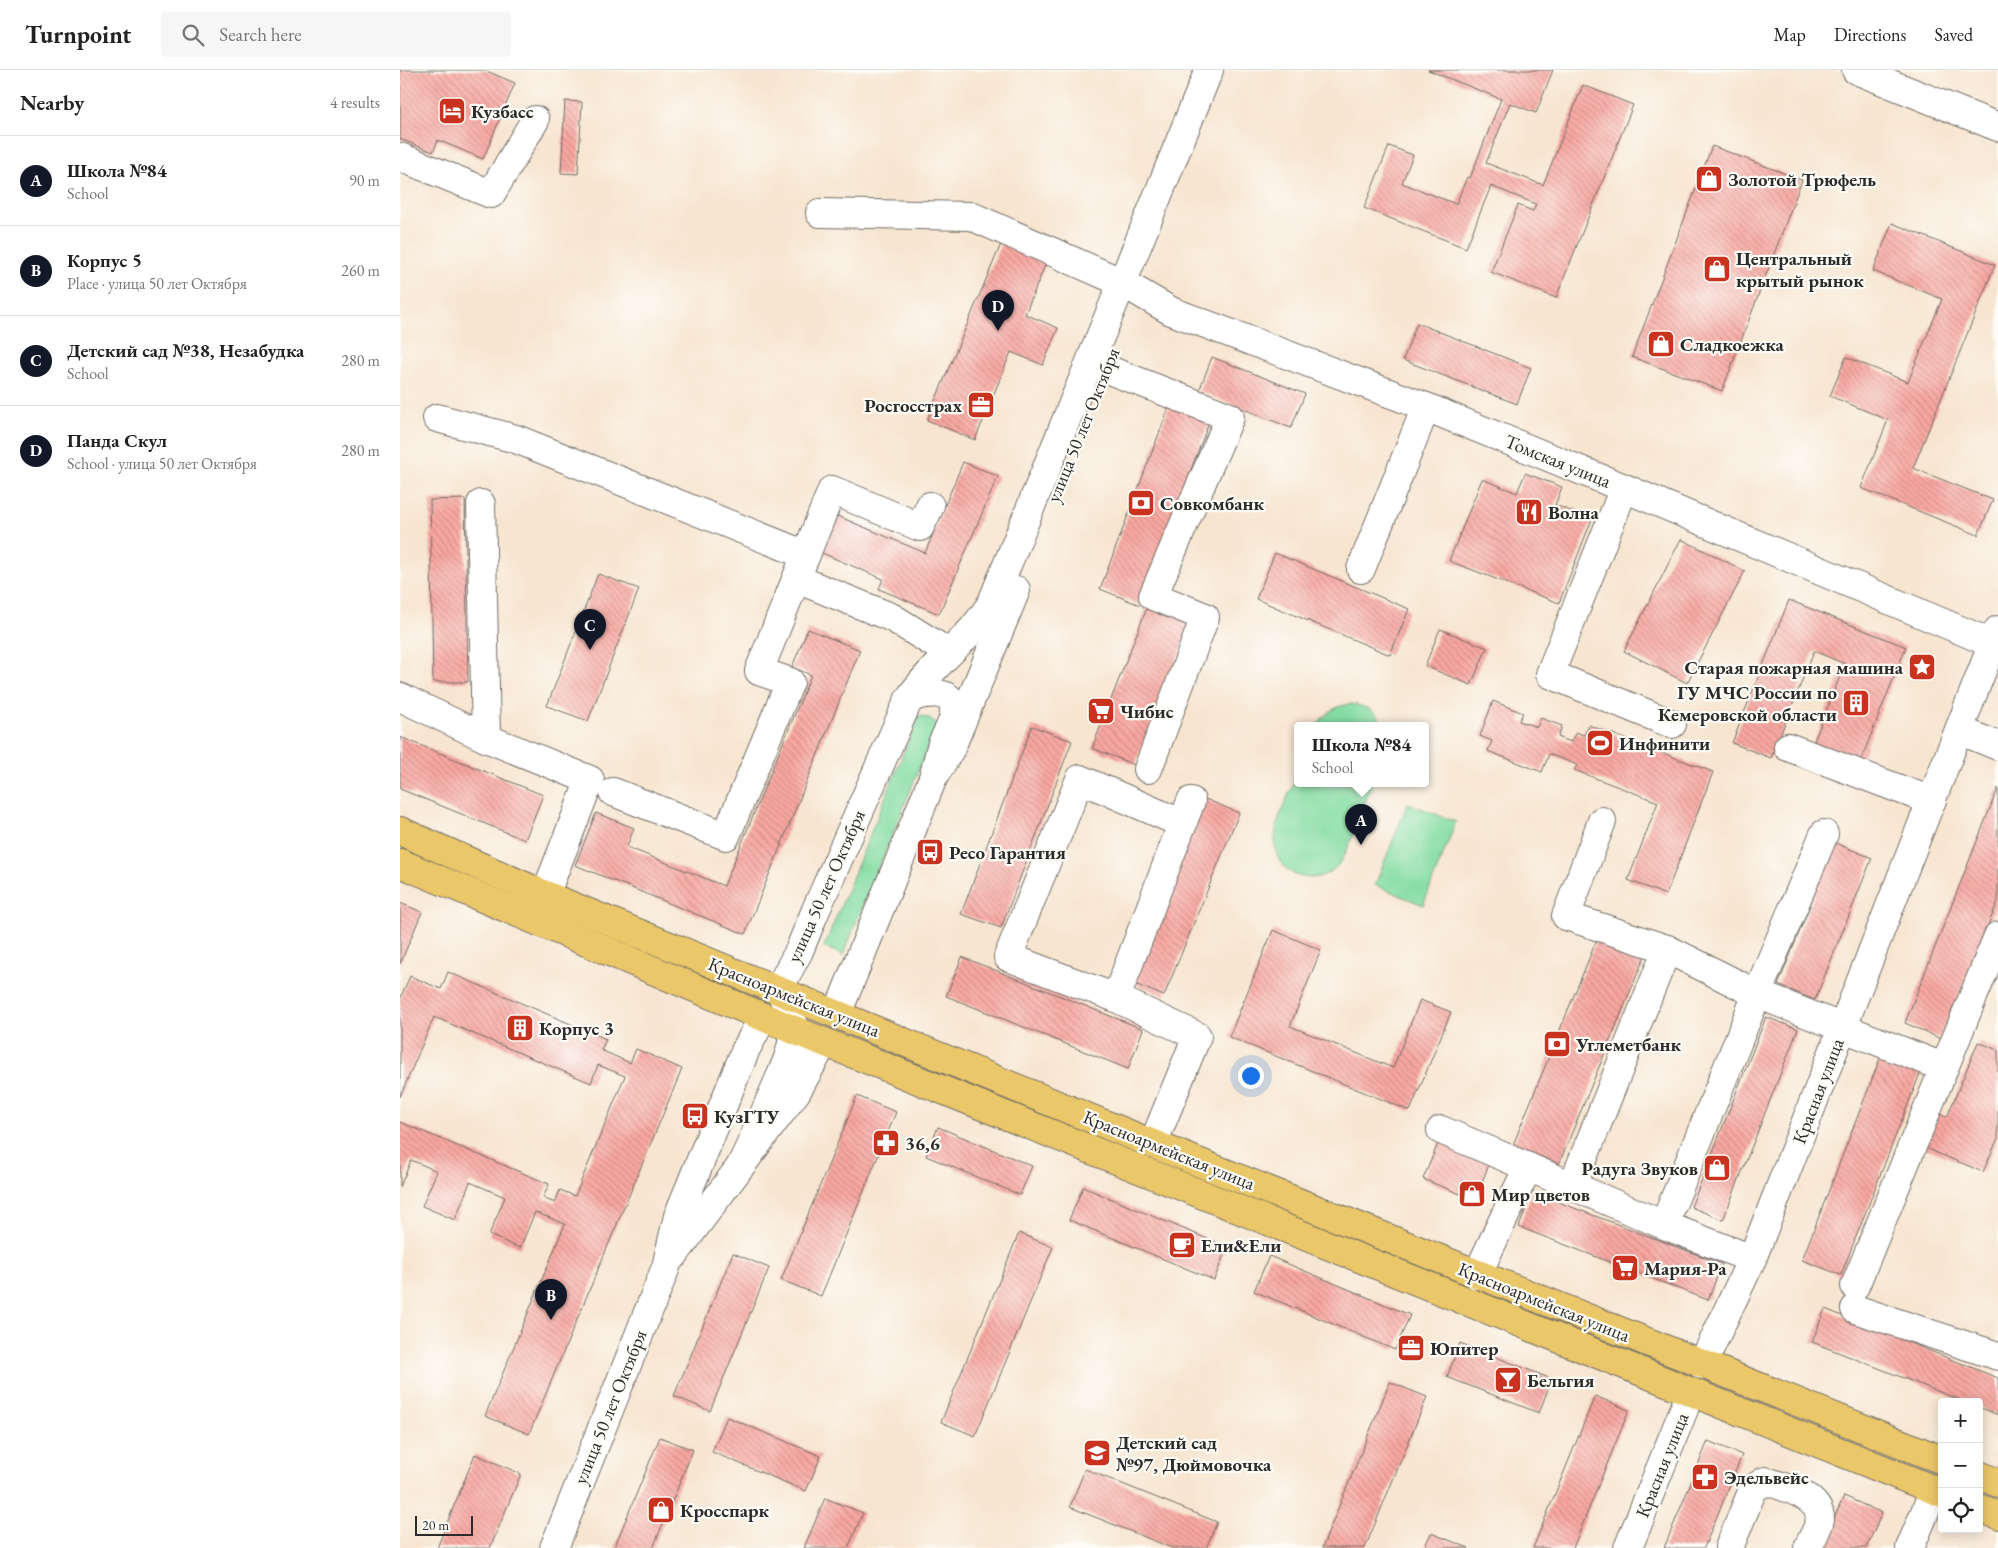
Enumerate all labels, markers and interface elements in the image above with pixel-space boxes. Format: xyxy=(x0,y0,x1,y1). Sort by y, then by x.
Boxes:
search box xyxy=(161,12,511,57)
text: Turnpoint xyxy=(25,19,131,50)
icon: search xyxy=(179,21,207,49)
text: Search here xyxy=(219,22,302,47)
text: Map xyxy=(1774,23,1806,46)
text: Directions xyxy=(1834,23,1906,46)
text: Saved xyxy=(1934,23,1973,46)
text: Nearby xyxy=(20,89,84,116)
text: 4 results xyxy=(330,92,380,113)
hotel icon: Кузбасс xyxy=(437,96,467,126)
place label: Кузбасс xyxy=(471,99,534,124)
text: Школа №84 xyxy=(67,158,167,183)
shop icon: Золотой Трюфель xyxy=(1694,164,1724,194)
place label: Золотой Трюфель xyxy=(1728,167,1876,192)
text: A xyxy=(30,170,42,191)
text: 90 m xyxy=(349,170,380,191)
text: School xyxy=(67,183,109,204)
place label: Центральный крытый рынок xyxy=(1736,246,1864,293)
text: Корпус 5 xyxy=(67,248,142,273)
shop icon: Центральный крытый рынок xyxy=(1702,254,1732,284)
text: B xyxy=(31,260,41,281)
text: 260 m xyxy=(341,260,380,281)
text: Place · улица 50 лет Октября xyxy=(67,273,247,294)
pin: D xyxy=(982,290,1014,331)
shop icon: Сладкоежка xyxy=(1646,329,1676,359)
place label: Сладкоежка xyxy=(1680,332,1784,357)
text: Детский сад №38, Незабудка xyxy=(67,338,304,363)
street label: улица 50 лет Октября xyxy=(1041,343,1126,506)
text: C xyxy=(30,350,42,371)
text: 280 m xyxy=(341,350,380,371)
text: School xyxy=(67,363,109,384)
office icon: Росгосстрах xyxy=(966,390,996,420)
place label: Росгосстрах xyxy=(864,393,962,418)
text: Панда Скул xyxy=(67,428,167,453)
street label: Томская улица xyxy=(1501,428,1615,494)
text: D xyxy=(30,440,42,461)
text: 280 m xyxy=(341,440,380,461)
text: School · улица 50 лет Октября xyxy=(67,453,257,474)
bank icon: Совкомбанк xyxy=(1126,488,1156,518)
place label: Совкомбанк xyxy=(1160,491,1264,516)
restaurant icon: Волна xyxy=(1514,497,1544,527)
place label: Волна xyxy=(1548,500,1599,525)
pin: C xyxy=(574,609,606,650)
place icon: Старая пожарная машина xyxy=(1907,652,1937,682)
place label: Старая пожарная машина xyxy=(1685,655,1904,680)
place label: ГУ МЧС России по Кемеровской области xyxy=(1658,680,1837,727)
building icon: ГУ МЧС России по Кемеровской области xyxy=(1841,688,1871,718)
supermarket icon: Чибис xyxy=(1086,696,1116,726)
place label: Чибис xyxy=(1120,699,1174,724)
popup xyxy=(1294,722,1429,787)
sports icon: Инфинити xyxy=(1585,728,1615,758)
place label: Инфинити xyxy=(1619,731,1710,756)
text: Школа №84 xyxy=(1312,732,1411,757)
text: School xyxy=(1312,757,1353,778)
pin: A xyxy=(1345,804,1377,845)
street label: улица 50 лет Октября xyxy=(781,805,871,966)
bus stop icon: Ресо Гарантия xyxy=(915,837,945,867)
place label: Ресо Гарантия xyxy=(949,840,1066,865)
street label: Красноармейская улица xyxy=(704,951,884,1043)
building icon: Корпус 3 xyxy=(505,1013,535,1043)
place label: Корпус 3 xyxy=(539,1016,614,1041)
bank icon: Углеметбанк xyxy=(1542,1029,1572,1059)
place label: Углеметбанк xyxy=(1575,1032,1682,1057)
street label: Красная улица xyxy=(1786,1034,1850,1147)
your location xyxy=(1238,1063,1264,1089)
bus stop icon: КузГТУ xyxy=(680,1101,710,1131)
place label: КузГТУ xyxy=(714,1104,780,1129)
street label: Красноармейская улица xyxy=(1079,1104,1259,1196)
pharmacy icon: 36,6 xyxy=(871,1128,901,1158)
place label: 36,6 xyxy=(905,1131,940,1156)
shop icon: Радуга Звуков xyxy=(1702,1153,1732,1183)
place label: Радуга Звуков xyxy=(1582,1156,1698,1181)
shop icon: Мир цветов xyxy=(1457,1179,1487,1209)
place label: Мир цветов xyxy=(1491,1182,1590,1207)
cafe icon: Ели&Ели xyxy=(1167,1230,1197,1260)
place label: Ели&Ели xyxy=(1201,1233,1281,1258)
supermarket icon: Мария-Ра xyxy=(1610,1253,1640,1283)
street label: Красноармейская улица xyxy=(1454,1256,1634,1348)
place label: Мария-Ра xyxy=(1644,1256,1727,1281)
pin: B xyxy=(535,1279,567,1320)
street label: улица 50 лет Октября xyxy=(568,1325,653,1488)
office icon: Юпитер xyxy=(1396,1333,1426,1363)
place label: Юпитер xyxy=(1430,1336,1499,1361)
bar icon: Бельгия xyxy=(1493,1365,1523,1395)
place label: Бельгия xyxy=(1527,1368,1594,1393)
map controls xyxy=(1938,1398,1983,1533)
button: + xyxy=(1938,1398,1983,1443)
street label: Красная улица xyxy=(1630,1408,1695,1521)
place label: Детский сад №97, Дюймовочка xyxy=(1116,1430,1272,1477)
school or university icon: Детский сад №97, Дюймовочка xyxy=(1082,1438,1112,1468)
button: − xyxy=(1938,1443,1983,1488)
pharmacy icon: Эдельвейс xyxy=(1690,1462,1720,1492)
place label: Эдельвейс xyxy=(1724,1465,1809,1490)
button: locate xyxy=(1938,1488,1983,1533)
shop icon: Кросспарк xyxy=(646,1495,676,1525)
place label: Кросспарк xyxy=(680,1498,769,1523)
scale bar xyxy=(415,1513,472,1536)
text: 20 m xyxy=(422,1516,449,1534)

